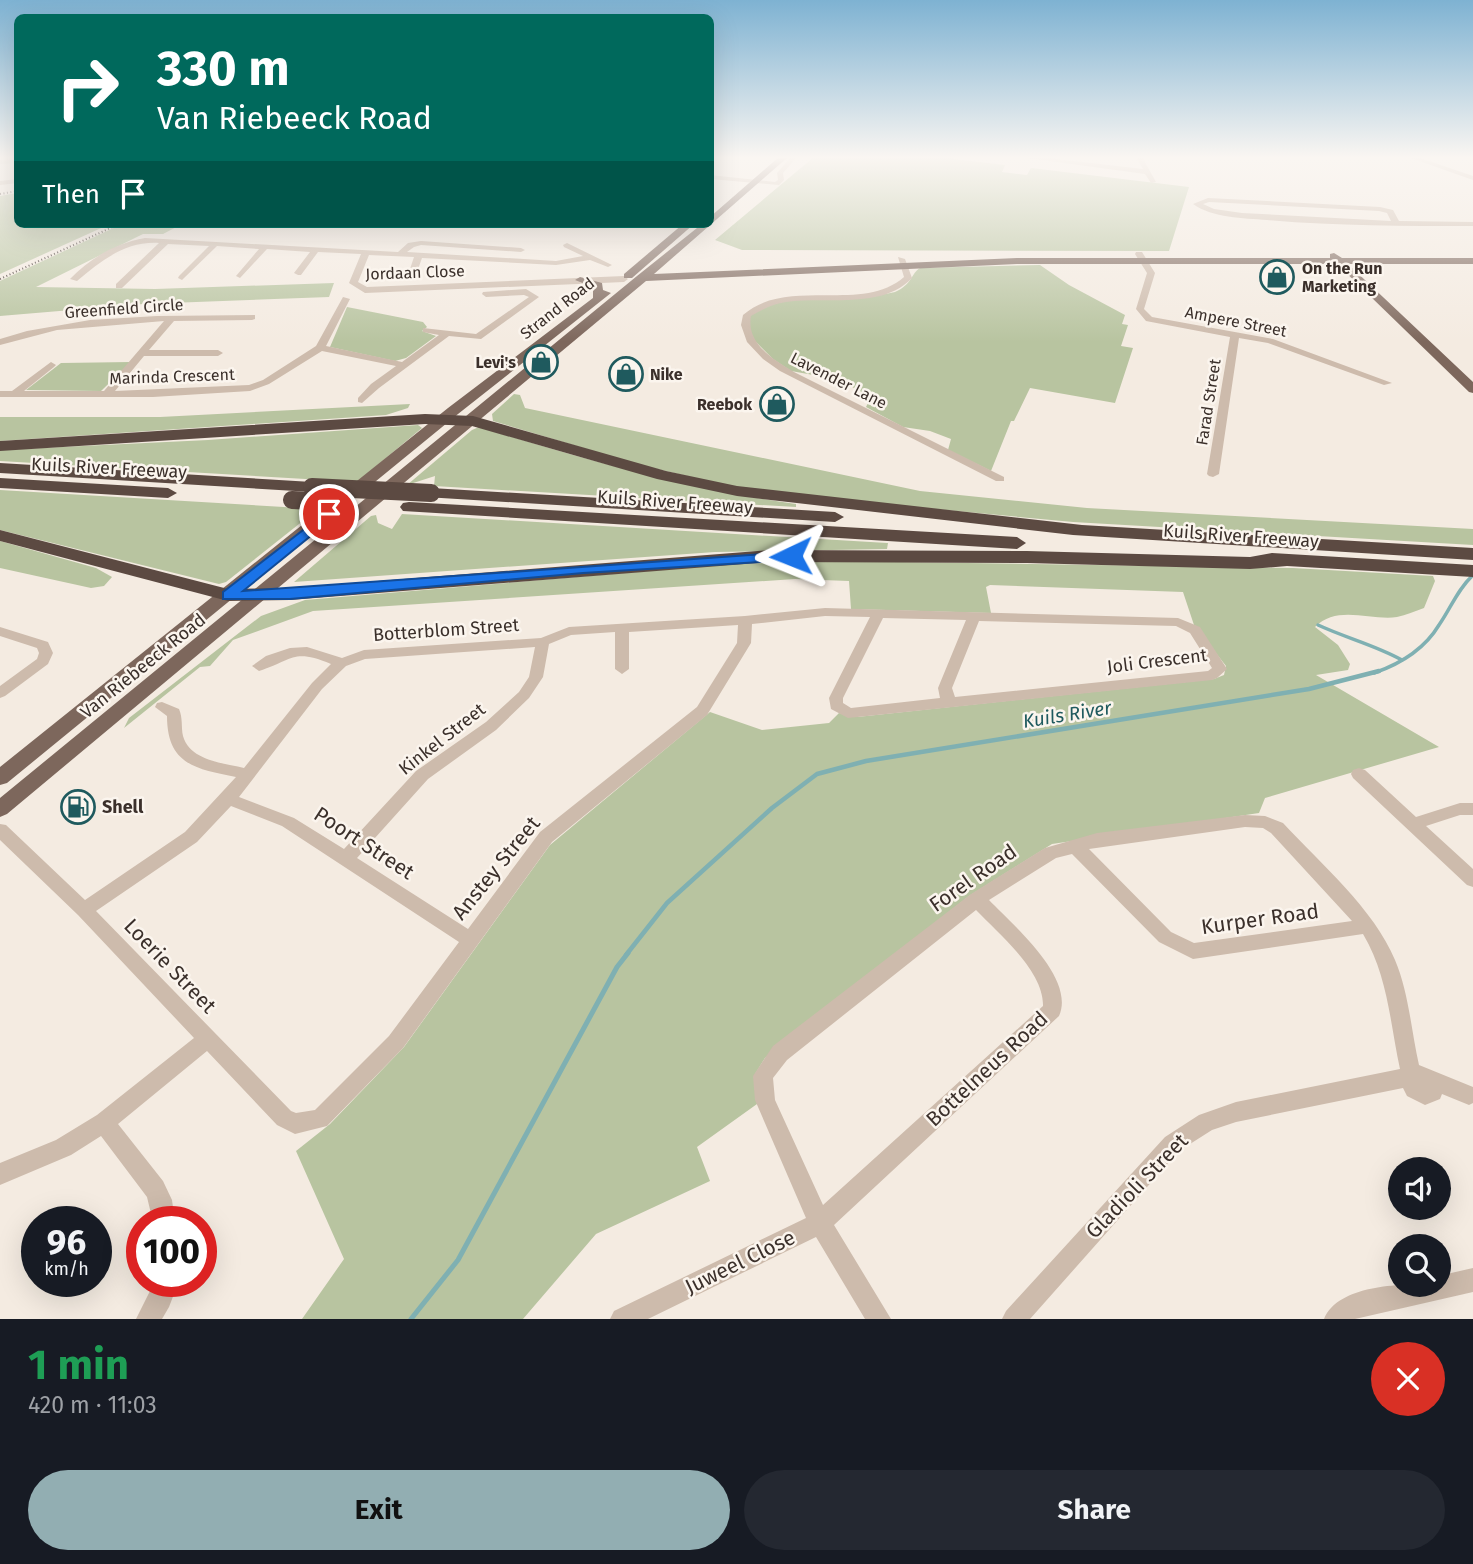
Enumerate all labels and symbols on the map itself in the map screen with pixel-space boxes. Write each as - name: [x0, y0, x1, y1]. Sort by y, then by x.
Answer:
- shop icon: On the Run Marketing: [1258, 258, 1296, 296]
- place label: On the Run Marketing: [1302, 259, 1382, 296]
- street label: Jordaan Close: [365, 261, 465, 284]
- street label: Strand Road: [516, 274, 598, 343]
- street label: Greenfield Circle: [64, 295, 184, 322]
- street label: Ampere Street: [1183, 302, 1289, 341]
- shop icon: Levi's: [522, 343, 560, 381]
- street label: Lavender Lane: [787, 348, 890, 413]
- place label: Levi's: [475, 353, 516, 372]
- shop icon: Nike: [607, 355, 645, 393]
- street label: Farad Street: [1192, 357, 1225, 447]
- street label: Marinda Crescent: [109, 365, 235, 388]
- place label: Nike: [650, 365, 683, 384]
- shop icon: Reebok: [758, 385, 796, 423]
- place label: Reebok: [697, 395, 752, 414]
- street label: Kuils River Freeway: [31, 453, 188, 483]
- pin: [299, 484, 359, 544]
- street label: Kuils River Freeway: [596, 486, 754, 518]
- position arrow: [754, 519, 828, 593]
- street label: Kuils River Freeway: [1162, 520, 1320, 552]
- street label: Van Riebeeck Road: [76, 609, 210, 723]
- street label: Botterblom Street: [372, 614, 520, 646]
- street label: Joli Crescent: [1106, 644, 1209, 678]
- water label: Kuils River: [1021, 696, 1114, 733]
- street label: Kinkel Street: [394, 698, 490, 780]
- fuel station icon: Shell: [59, 788, 97, 826]
- place label: Shell: [102, 796, 144, 818]
- street label: Poort Street: [309, 801, 419, 885]
- street label: Anstey Street: [446, 811, 546, 925]
- street label: Forel Road: [924, 838, 1022, 918]
- street label: Kurper Road: [1200, 898, 1320, 940]
- street label: Loerie Street: [118, 913, 222, 1019]
- street label: Bottelneus Road: [921, 1006, 1053, 1132]
- street label: Gladioli Street: [1080, 1128, 1194, 1244]
- speed limit sign: 100: [126, 1206, 217, 1297]
- street label: Juweel Close: [681, 1224, 799, 1300]

